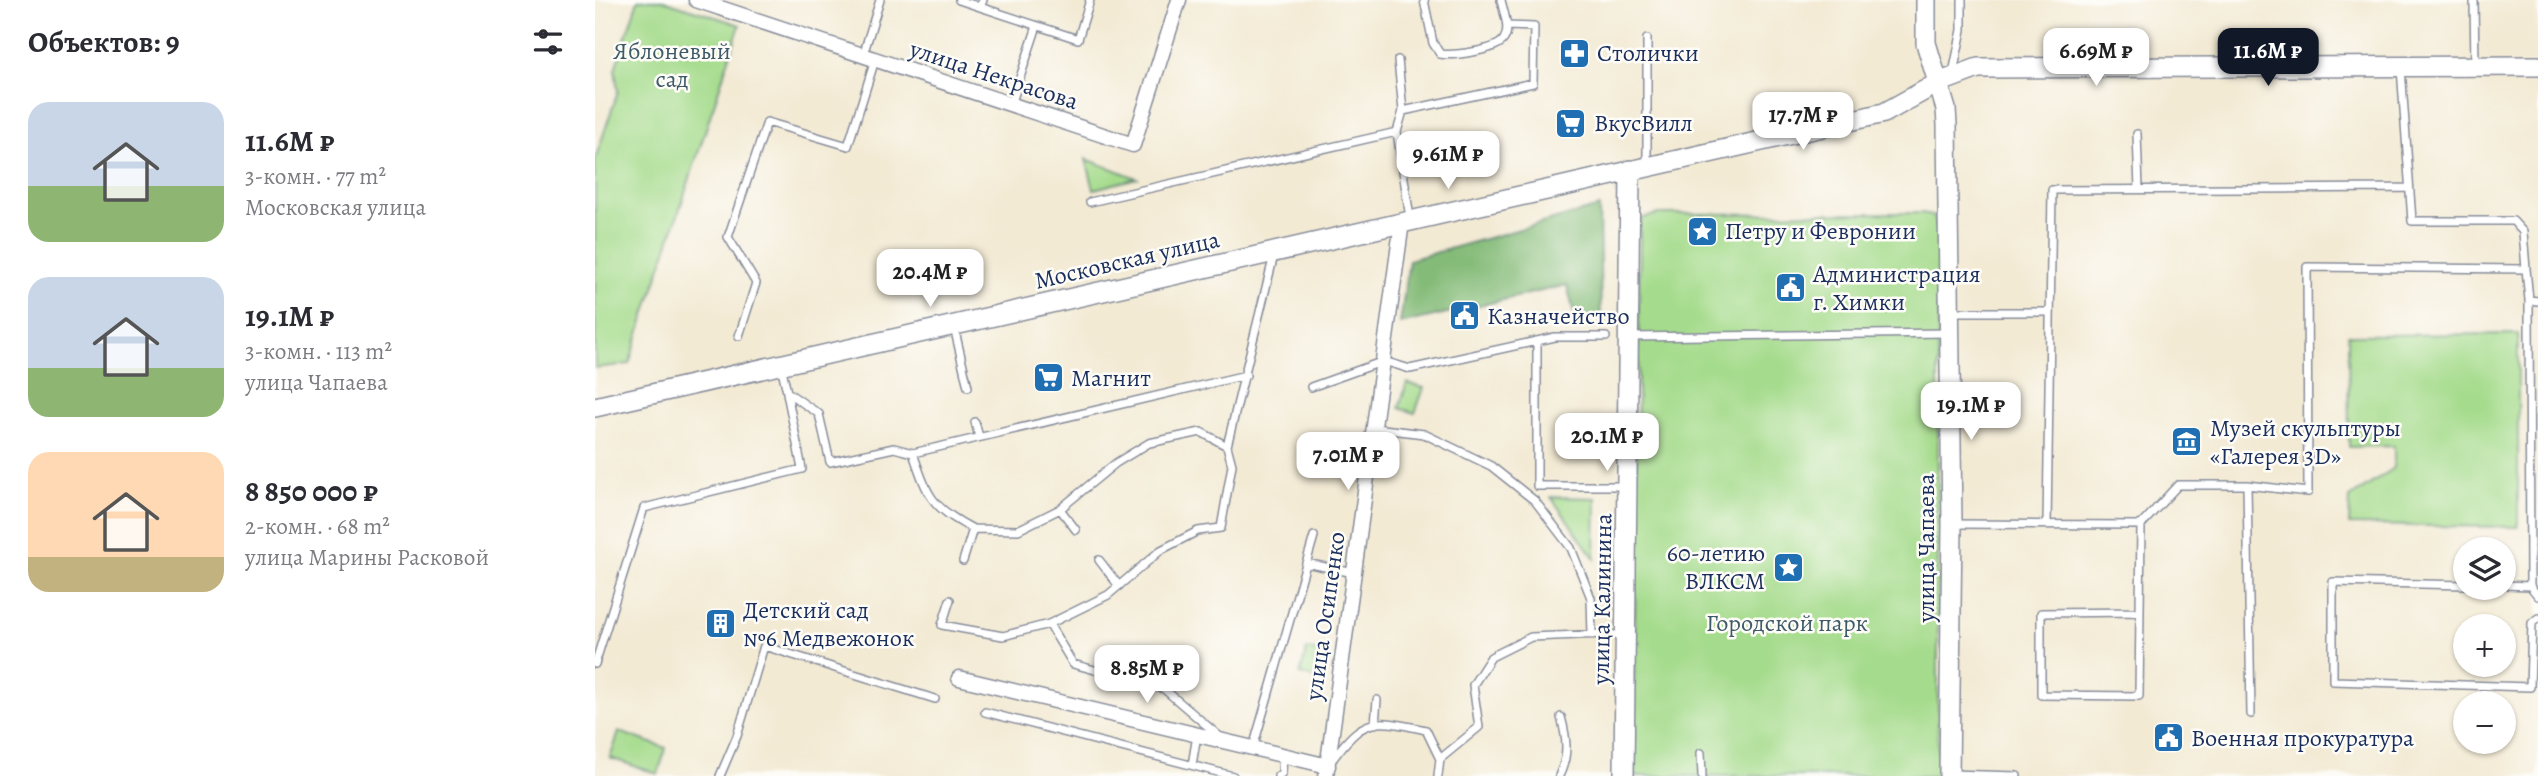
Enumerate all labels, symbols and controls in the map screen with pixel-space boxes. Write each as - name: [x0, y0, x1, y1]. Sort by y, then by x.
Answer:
- text: Объектов: 9: [28, 22, 180, 62]
- icon: filters: [529, 23, 567, 61]
- pin: 6.69M ₽: [2031, 28, 2161, 88]
- pin: 11.6M ₽: [2203, 28, 2333, 88]
- street label: улица Некрасова: [905, 32, 1082, 117]
- park label: Яблоневый сад: [613, 35, 731, 95]
- text: 6.69M ₽: [2059, 35, 2133, 66]
- text: 11.6M ₽: [2234, 35, 2302, 66]
- pharmacy icon: Столички: [1557, 36, 1591, 70]
- place label: Столички: [1597, 37, 1699, 69]
- pin: 17.7M ₽: [1738, 92, 1868, 152]
- text: 17.7M ₽: [1768, 99, 1838, 130]
- supermarket icon: ВкусВилл: [1554, 106, 1588, 140]
- place label: ВкусВилл: [1594, 107, 1693, 139]
- text: 11.6M ₽: [245, 121, 334, 161]
- icon: home: [84, 130, 168, 214]
- pin: 9.61M ₽: [1383, 132, 1513, 191]
- text: 9.61M ₽: [1413, 138, 1483, 169]
- text: 3-комн. · 77 m²: [245, 161, 386, 192]
- text: Московская улица: [245, 192, 426, 223]
- place icon: Петру и Февронии: [1685, 214, 1719, 248]
- place label: Петру и Февронии: [1725, 215, 1916, 247]
- street label: Московская улица: [1031, 223, 1223, 297]
- pin: 20.4M ₽: [865, 250, 995, 309]
- text: 20.4M ₽: [893, 256, 967, 287]
- place label: Администрация г. Химки: [1812, 258, 1981, 318]
- public building icon: Администрация г. Химки: [1773, 271, 1807, 305]
- text: 19.1M ₽: [245, 296, 334, 336]
- public building icon: Казначейство: [1447, 299, 1481, 333]
- place label: Казначейство: [1487, 300, 1630, 332]
- icon: home: [84, 305, 168, 389]
- text: 3-комн. · 113 m²: [245, 336, 392, 367]
- supermarket icon: Магнит: [1031, 361, 1065, 395]
- place label: Магнит: [1071, 362, 1151, 394]
- text: улица Чапаева: [245, 367, 388, 398]
- pin: 19.1M ₽: [1906, 382, 2036, 442]
- text: 19.1M ₽: [1937, 389, 2005, 420]
- place label: Музей скульптуры «Галерея 3D»: [2210, 412, 2401, 472]
- pin: 20.1M ₽: [1542, 414, 1672, 473]
- text: 20.1M ₽: [1571, 420, 1643, 451]
- museum icon: Музей скульптуры «Галерея 3D»: [2170, 425, 2204, 459]
- pin: 7.01M ₽: [1283, 433, 1413, 492]
- text: 7.01M ₽: [1313, 439, 1383, 470]
- text: 8 850 000 ₽: [245, 471, 378, 511]
- street label: улица Чапаева: [1910, 473, 1942, 624]
- icon: home: [84, 480, 168, 564]
- text: 2-комн. · 68 m²: [245, 511, 390, 542]
- street label: улица Калинина: [1584, 513, 1619, 686]
- street label: улица Осипенко: [1297, 530, 1353, 703]
- place label: 60-летию ВЛКСМ: [1667, 537, 1765, 597]
- map controls: [2453, 537, 2516, 754]
- button: layers: [2453, 537, 2516, 600]
- text: улица Марины Расковой: [245, 542, 489, 573]
- place icon: 60-летию ВЛКСМ: [1771, 550, 1805, 584]
- place label: Детский сад №6 Медвежонок: [743, 594, 914, 654]
- building icon: Детский сад №6 Медвежонок: [703, 607, 737, 641]
- park label: Городской парк: [1706, 607, 1868, 639]
- button: +: [2453, 614, 2516, 677]
- pin: 8.85M ₽: [1082, 646, 1212, 705]
- text: 8.85M ₽: [1110, 652, 1184, 683]
- button: −: [2453, 691, 2516, 754]
- public building icon: Военная прокуратура: [2151, 721, 2185, 755]
- place label: Военная прокуратура: [2191, 722, 2414, 754]

